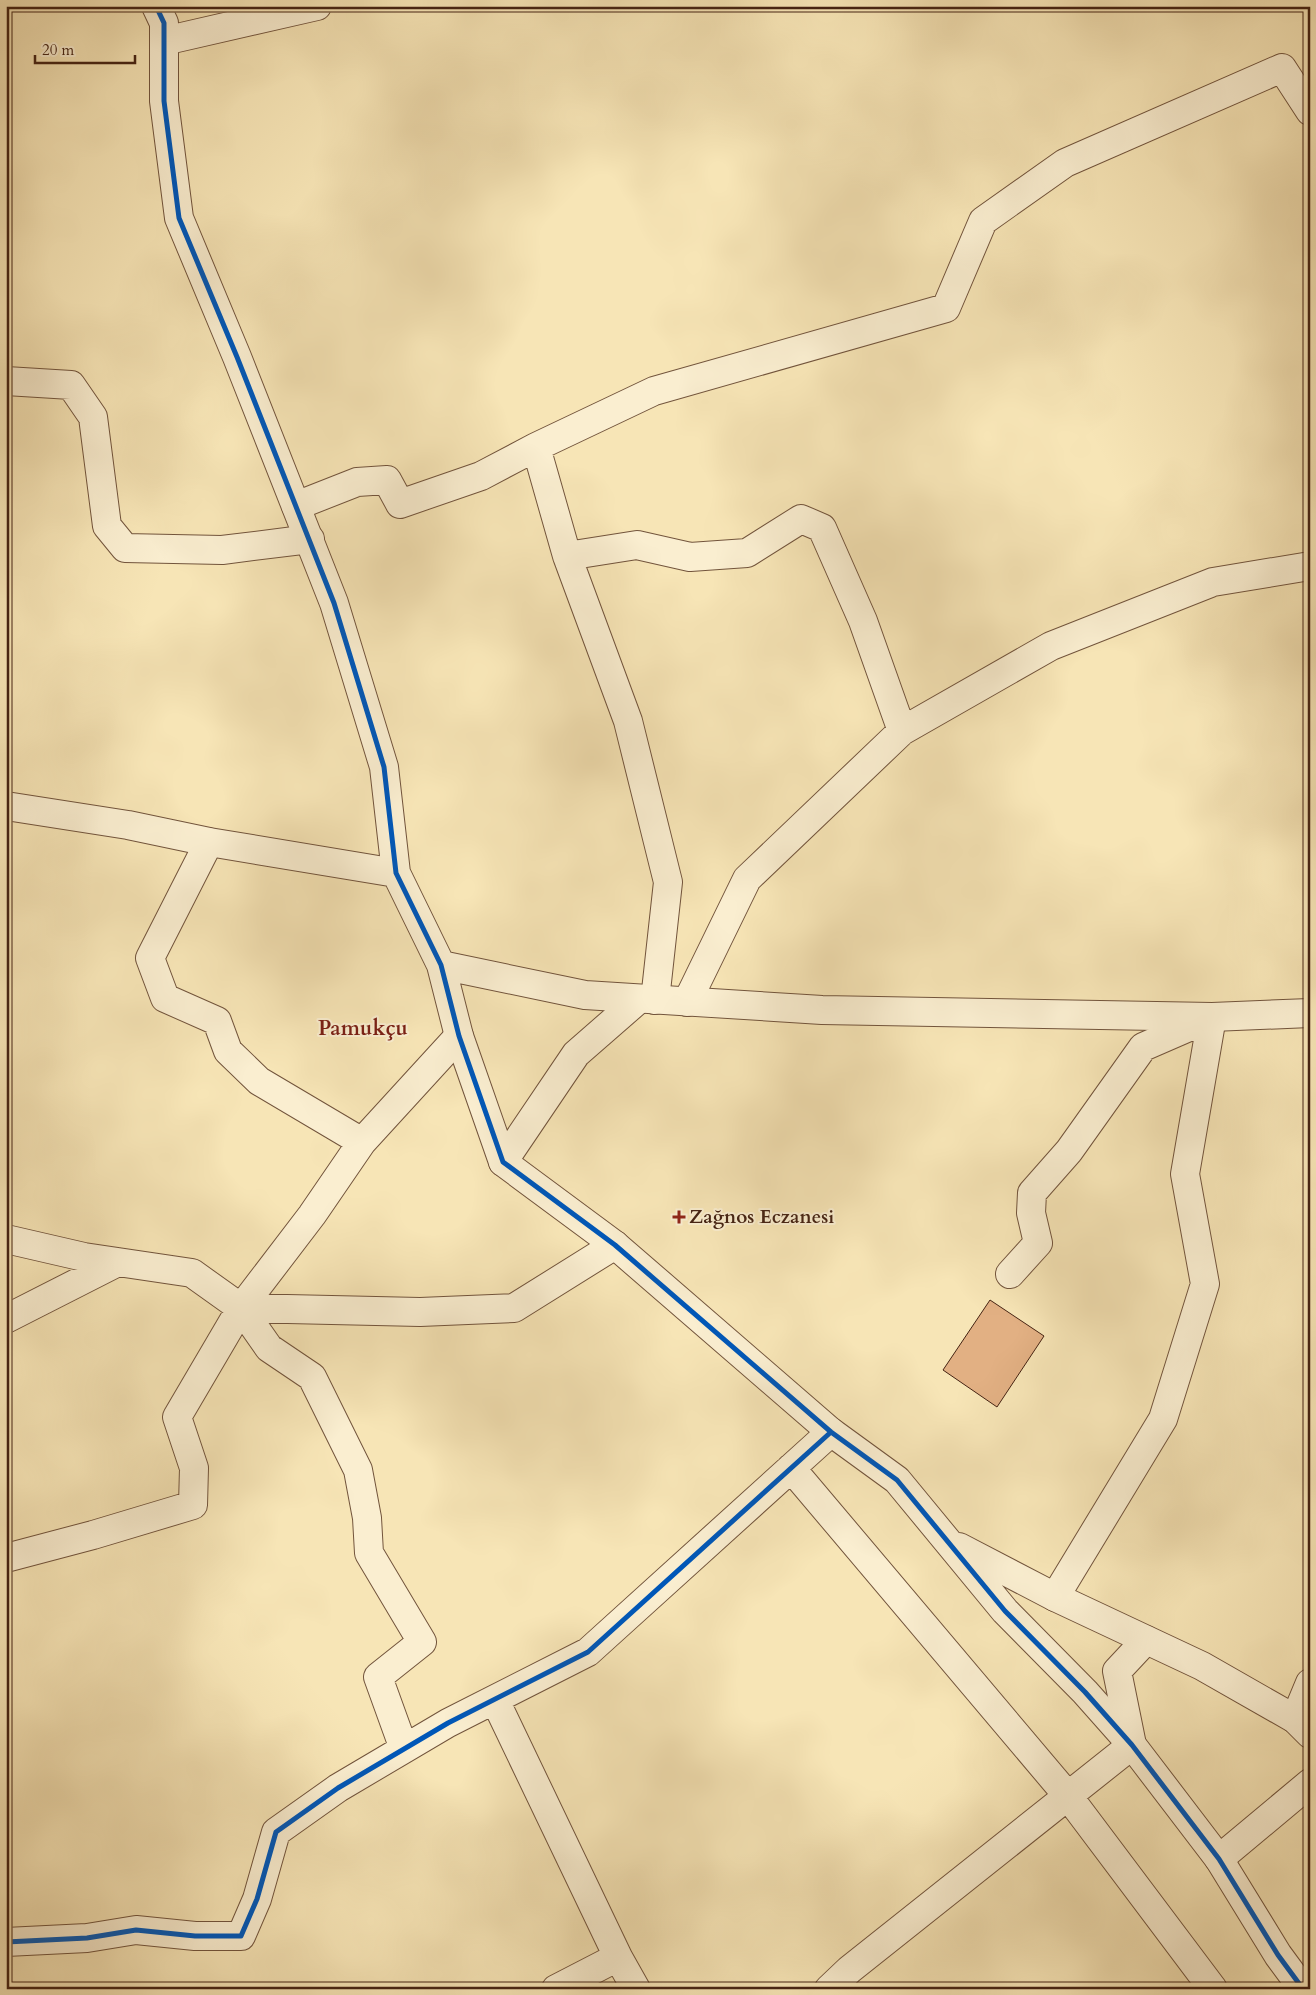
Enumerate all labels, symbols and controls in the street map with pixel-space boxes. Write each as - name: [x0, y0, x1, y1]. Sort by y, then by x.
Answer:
- scale bar: [35, 32, 135, 64]
- text: 20 m: [42, 40, 74, 60]
- district label: Pamukçu: [318, 1014, 408, 1043]
- place label: Zağnos Eczanesi: [689, 1204, 834, 1230]
- marker: Zağnos Eczanesi: [673, 1211, 685, 1223]

